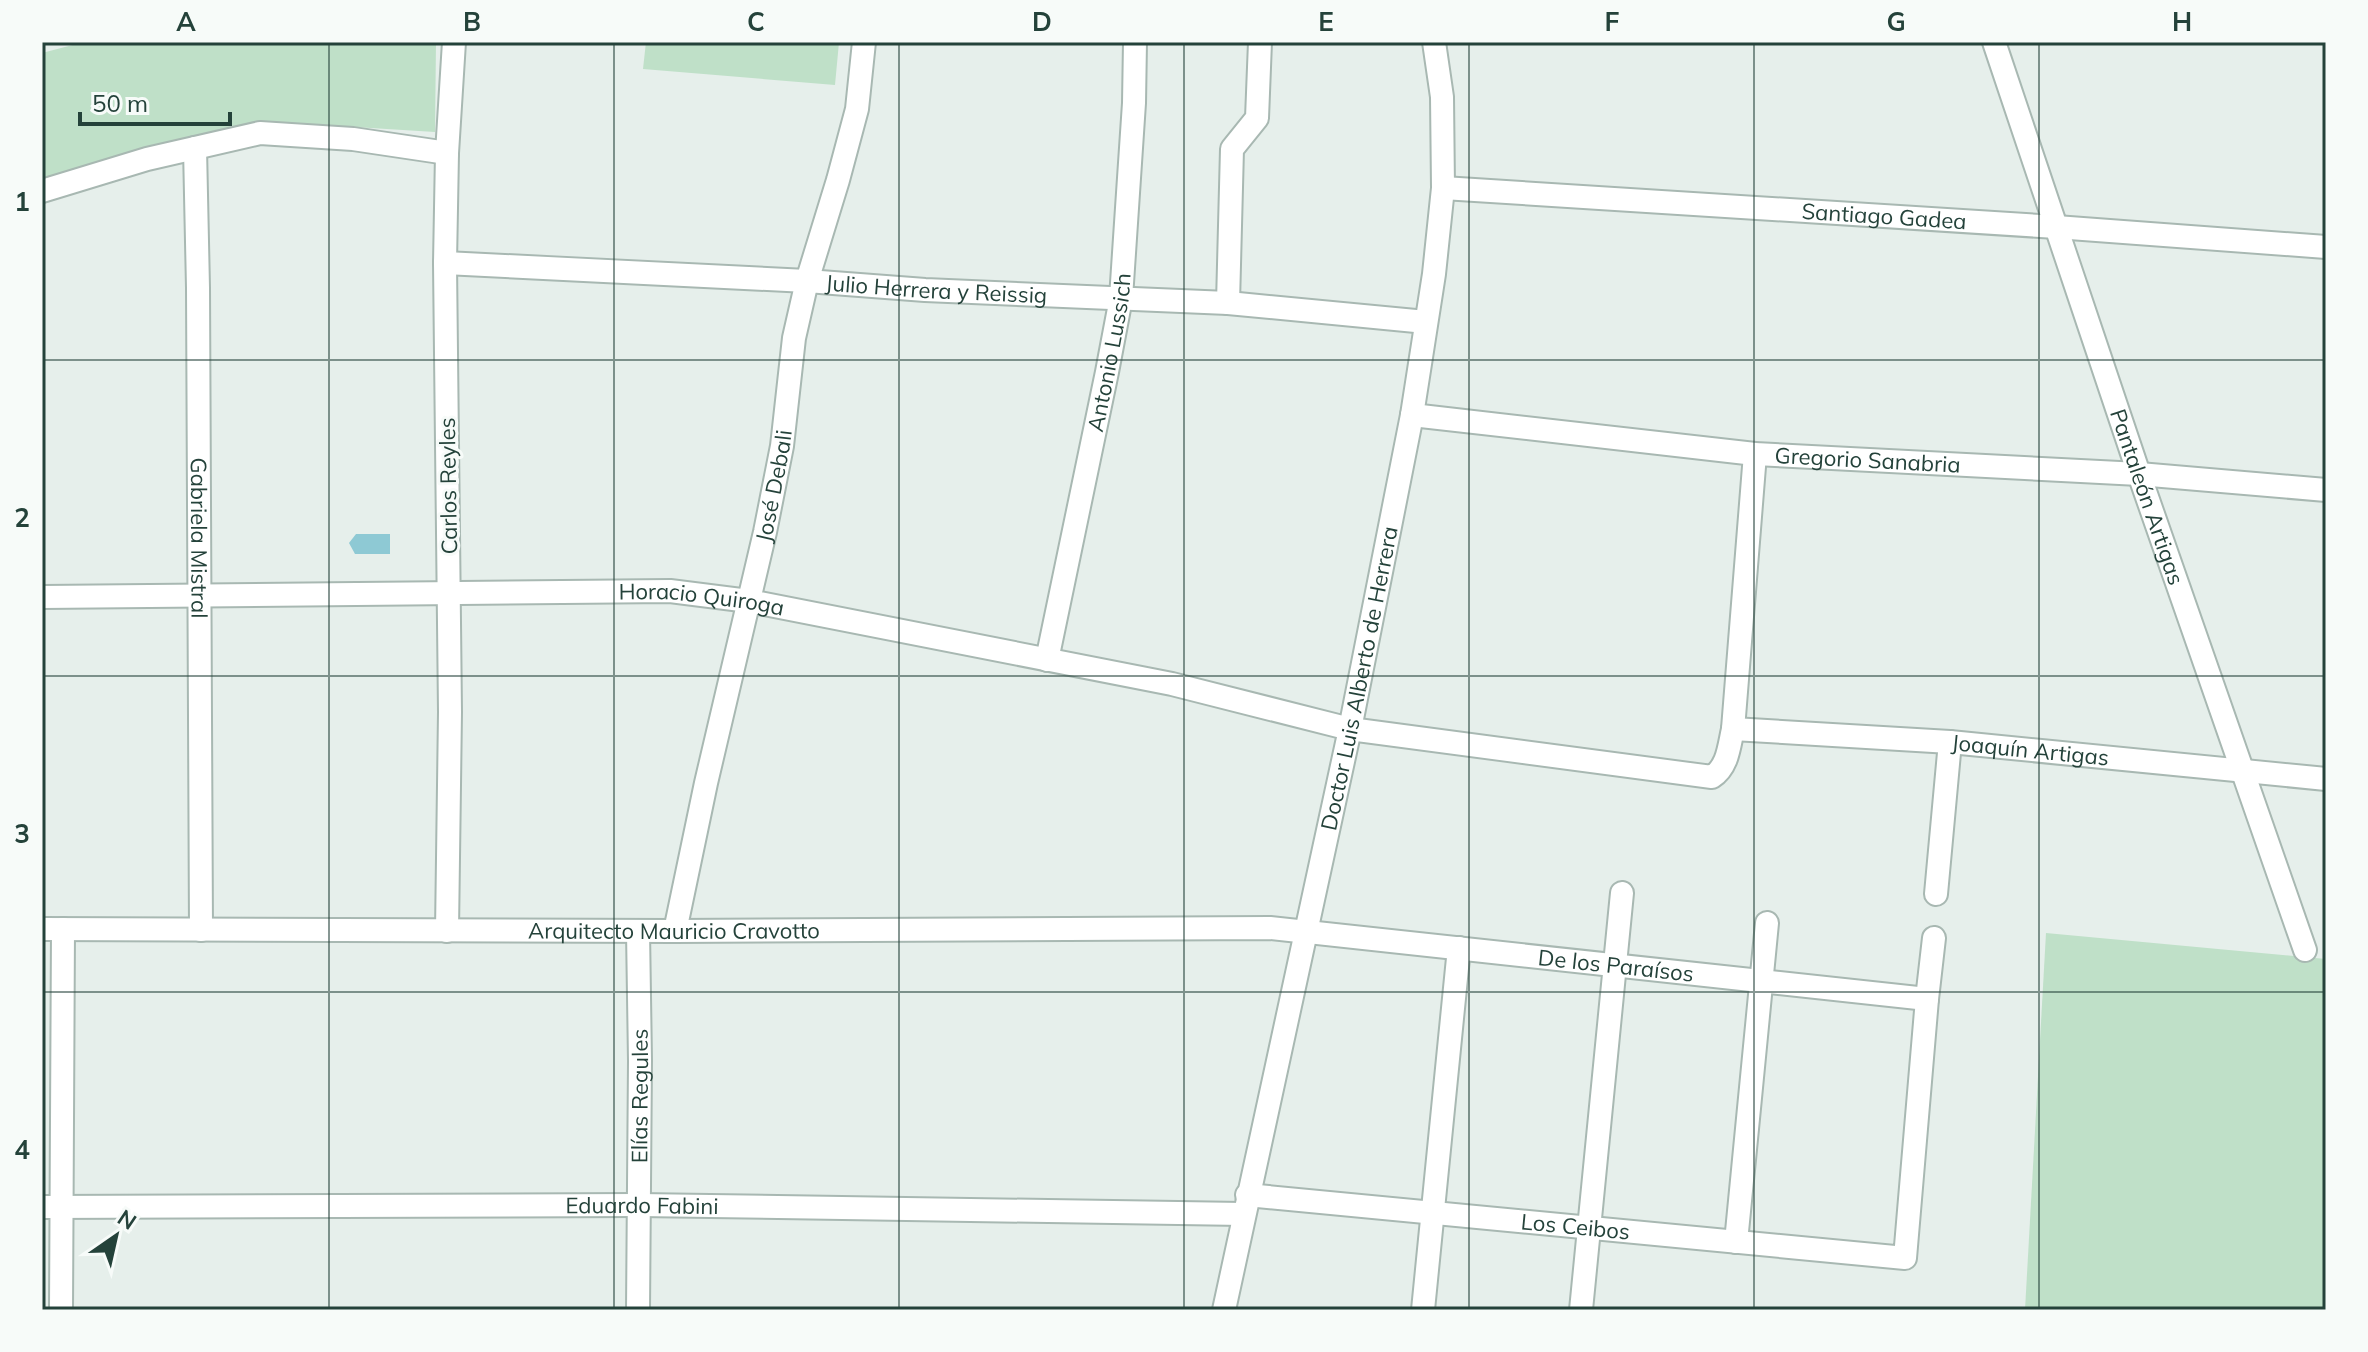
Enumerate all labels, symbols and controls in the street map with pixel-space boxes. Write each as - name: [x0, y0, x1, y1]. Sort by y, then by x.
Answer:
- text: A: [176, 5, 196, 38]
- text: B: [463, 5, 481, 38]
- text: C: [747, 5, 765, 38]
- text: D: [1032, 5, 1052, 38]
- text: E: [1318, 5, 1334, 38]
- text: F: [1605, 5, 1620, 38]
- text: G: [1886, 5, 1906, 38]
- text: H: [2172, 5, 2192, 38]
- scale bar: [80, 76, 230, 126]
- text: 50 m: [92, 88, 148, 118]
- text: 1: [14, 185, 30, 218]
- street label: Santiago Gadea: [1801, 197, 1967, 235]
- street label: Julio Herrera y Reissig: [824, 268, 1048, 309]
- street label: Antonio Lussich: [1081, 272, 1137, 434]
- street label: Pantaleón Artigas: [2104, 405, 2191, 589]
- street label: Carlos Reyles: [433, 417, 463, 555]
- street label: José Debali: [749, 428, 798, 545]
- street label: Gregorio Sanabria: [1774, 441, 1961, 479]
- street label: Gabriela Mistral: [185, 457, 214, 618]
- text: 2: [14, 501, 30, 534]
- street label: Doctor Luis Alberto de Herrera: [1314, 524, 1404, 833]
- street label: Horacio Quiroga: [618, 577, 787, 622]
- street label: Joaquín Artigas: [1950, 728, 2110, 772]
- text: 3: [14, 817, 30, 850]
- street label: Arquitecto Mauricio Cravotto: [528, 916, 820, 945]
- street label: De los Paraísos: [1537, 943, 1695, 988]
- street label: Elías Regules: [625, 1029, 654, 1163]
- text: 4: [14, 1133, 30, 1166]
- street label: Eduardo Fabini: [565, 1191, 719, 1220]
- north arrow: [76, 1196, 156, 1276]
- text: N: [112, 1203, 142, 1236]
- street label: Los Ceibos: [1520, 1207, 1631, 1246]

